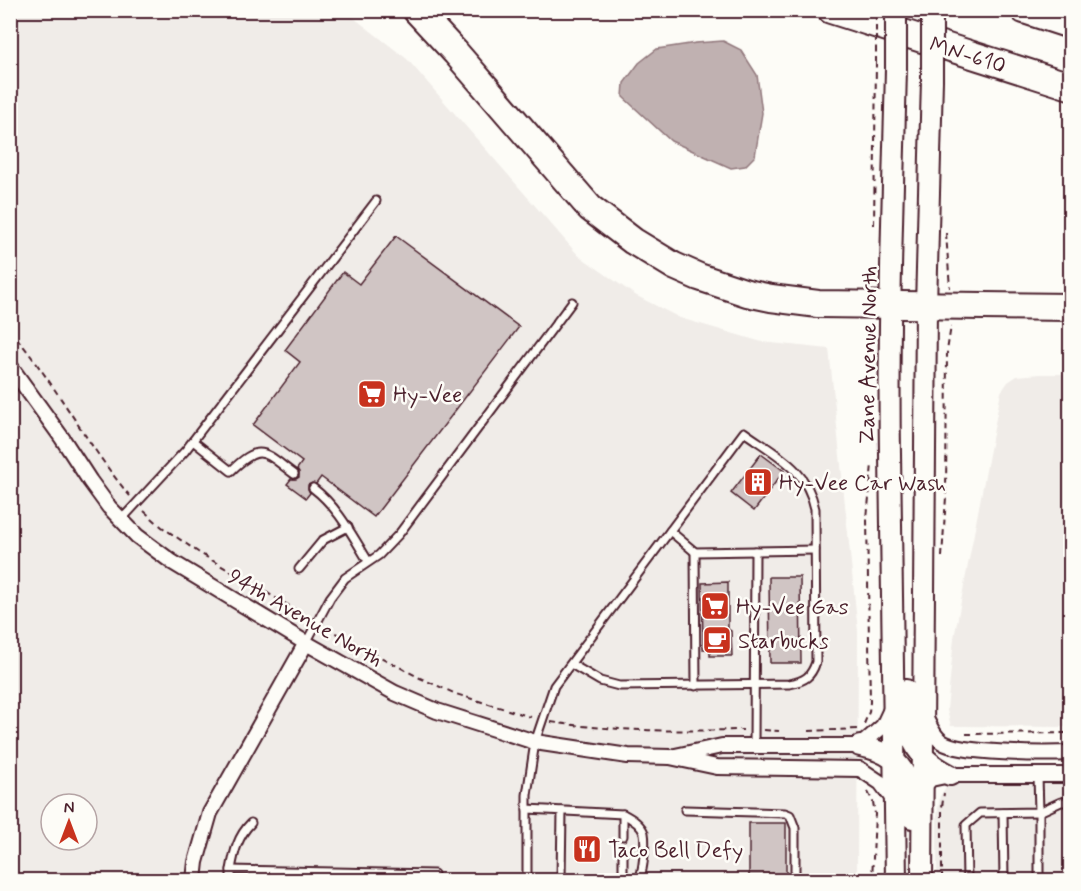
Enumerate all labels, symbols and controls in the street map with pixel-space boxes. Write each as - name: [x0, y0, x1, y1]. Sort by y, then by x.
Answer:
- street label: MN-610: [926, 31, 1009, 81]
- street label: Zane Avenue North: [853, 266, 885, 444]
- supermarket icon: Hy-Vee: [356, 378, 388, 410]
- place label: Hy-Vee: [393, 382, 462, 410]
- building icon: Hy-Vee Car Wash: [742, 466, 774, 498]
- place label: Hy-Vee Car Wash: [779, 470, 946, 498]
- street label: 94th Avenue North: [223, 563, 387, 674]
- supermarket icon: Hy-Vee Gas: [699, 590, 731, 622]
- place label: Hy-Vee Gas: [736, 594, 849, 622]
- cafe icon: Starbucks: [701, 624, 733, 656]
- place label: Starbucks: [738, 628, 829, 656]
- north arrow: [39, 792, 99, 852]
- text: N: [64, 798, 74, 819]
- restaurant icon: Taco Bell Defy: [571, 833, 603, 865]
- place label: Taco Bell Defy: [608, 837, 743, 865]

